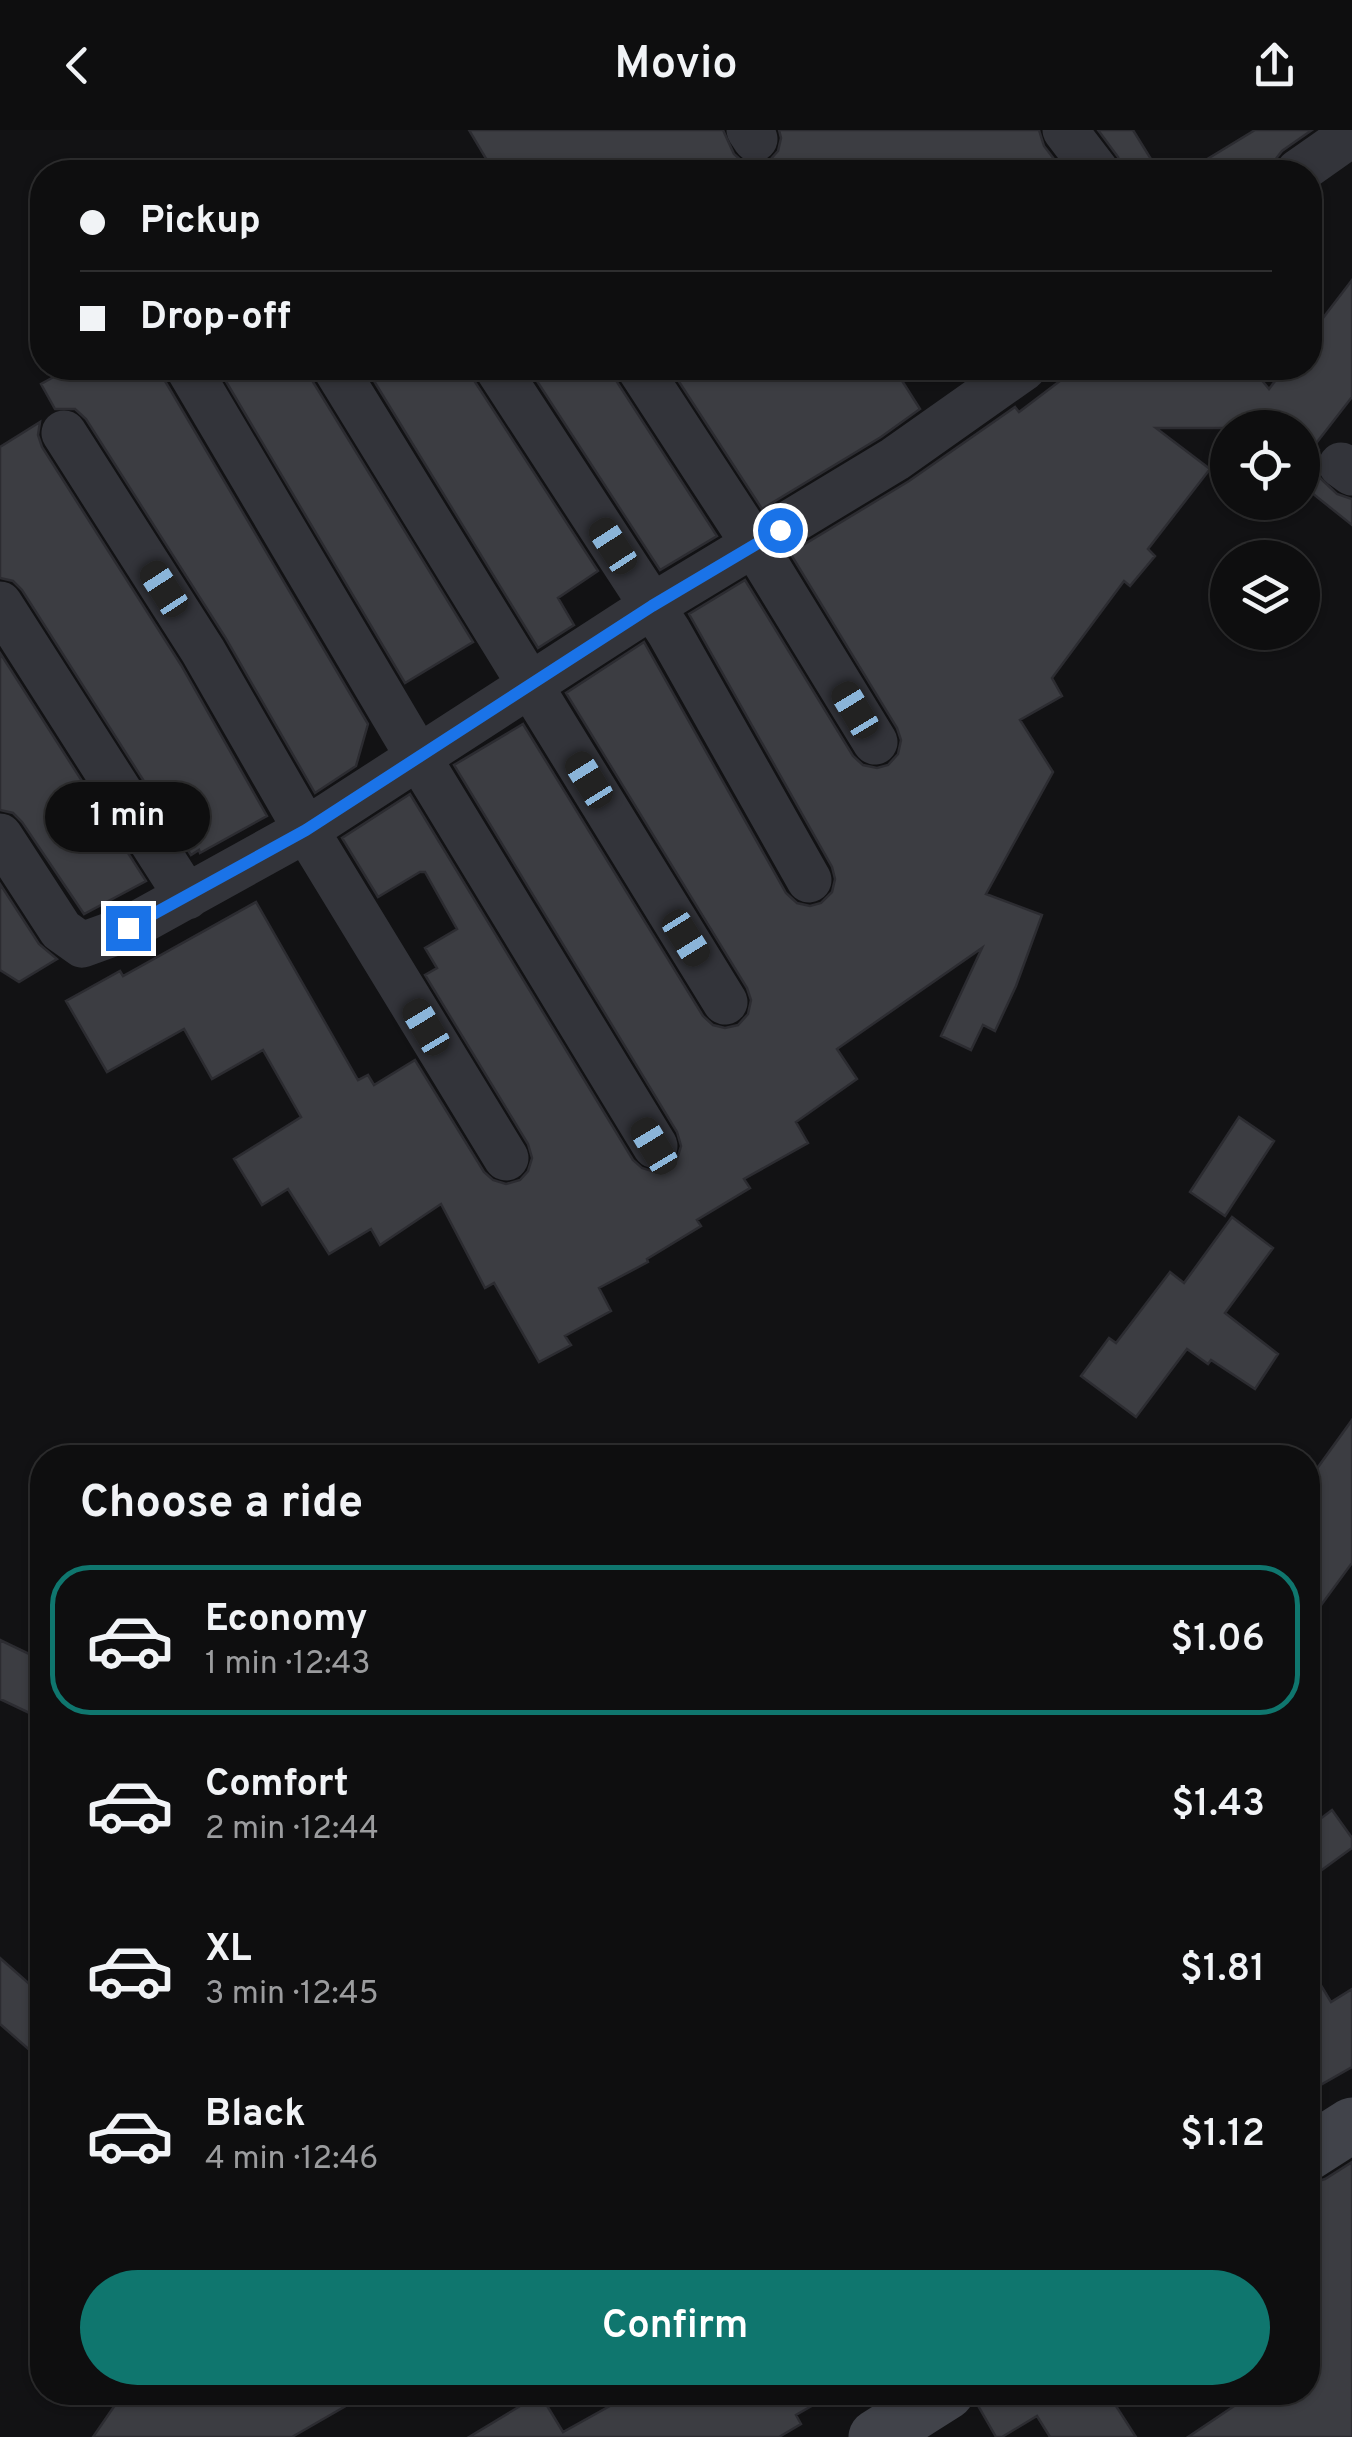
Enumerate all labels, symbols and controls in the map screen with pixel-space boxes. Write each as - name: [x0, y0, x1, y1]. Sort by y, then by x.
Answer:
- text: Movio: [614, 37, 738, 94]
- icon: back: [50, 38, 105, 93]
- icon: share: [1247, 38, 1302, 93]
- text: Pickup: [140, 198, 261, 247]
- text: Drop-off: [140, 294, 291, 343]
- map controls: [1210, 410, 1320, 650]
- button: locate: [1210, 410, 1320, 520]
- route start: [758, 508, 803, 553]
- car: [584, 513, 642, 579]
- button: layers: [1210, 540, 1320, 650]
- car: [135, 556, 193, 622]
- car: [827, 677, 883, 743]
- car: [560, 747, 618, 813]
- callout: 1 min: [46, 783, 210, 853]
- text: 1 min: [90, 797, 165, 837]
- car: [657, 905, 715, 971]
- route end: [106, 906, 151, 951]
- car: [398, 994, 454, 1060]
- car: [626, 1113, 682, 1179]
- text: Choose a ride: [80, 1476, 363, 1533]
- icon: car: [85, 1595, 175, 1685]
- text: Economy: [205, 1596, 367, 1645]
- text: $1.06: [1170, 1616, 1265, 1665]
- text: 1 min · 12:43: [205, 1645, 371, 1685]
- icon: car: [85, 1760, 175, 1850]
- text: Comfort: [205, 1761, 349, 1810]
- text: $1.43: [1171, 1781, 1265, 1830]
- text: 2 min · 12:44: [205, 1810, 379, 1850]
- icon: car: [85, 1925, 175, 2015]
- text: XL: [205, 1926, 252, 1975]
- text: $1.81: [1180, 1946, 1265, 1995]
- text: 3 min · 12:45: [205, 1975, 379, 2015]
- icon: car: [85, 2090, 175, 2180]
- text: Black: [205, 2091, 305, 2140]
- text: $1.12: [1180, 2111, 1265, 2160]
- text: 4 min · 12:46: [205, 2140, 378, 2180]
- button: Confirm: [80, 2270, 1270, 2385]

